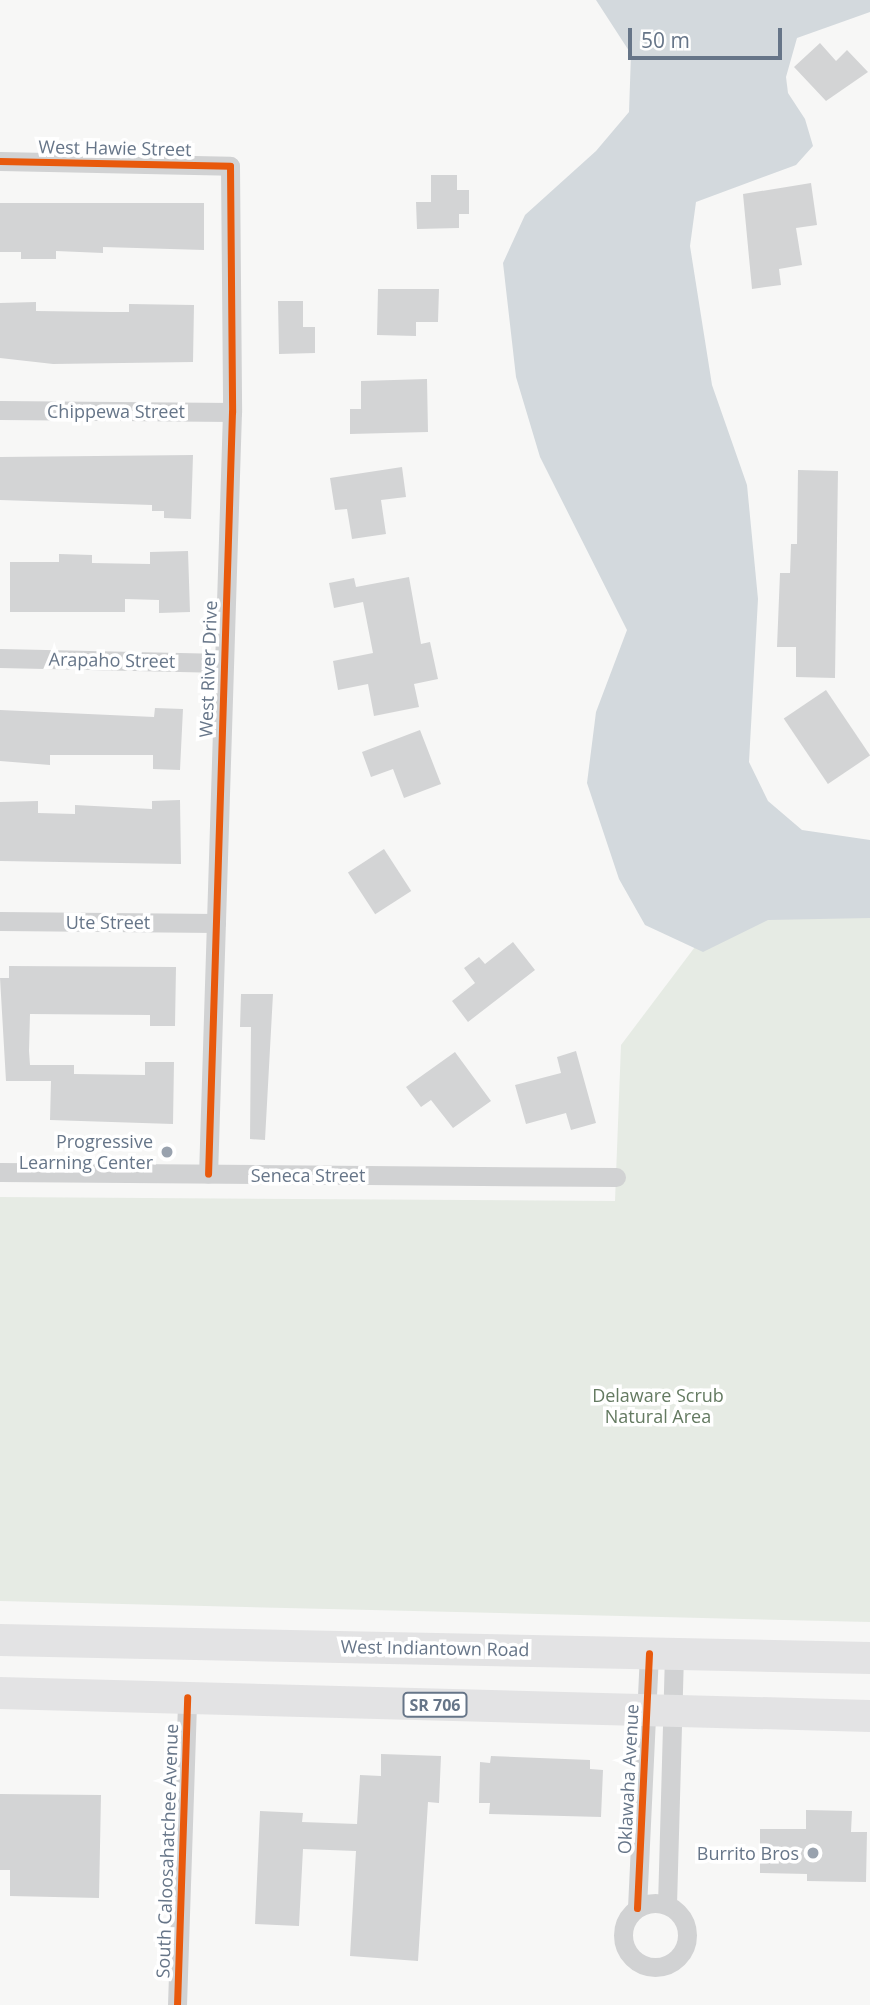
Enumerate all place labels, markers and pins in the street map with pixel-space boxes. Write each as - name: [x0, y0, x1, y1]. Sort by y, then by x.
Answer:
- place label: Progressive Learning Center: [19, 1131, 153, 1174]
- marker: Progressive Learning Center: [159, 1144, 175, 1160]
- place label: Burrito Bros: [697, 1842, 799, 1864]
- marker: Burrito Bros: [805, 1845, 821, 1861]

